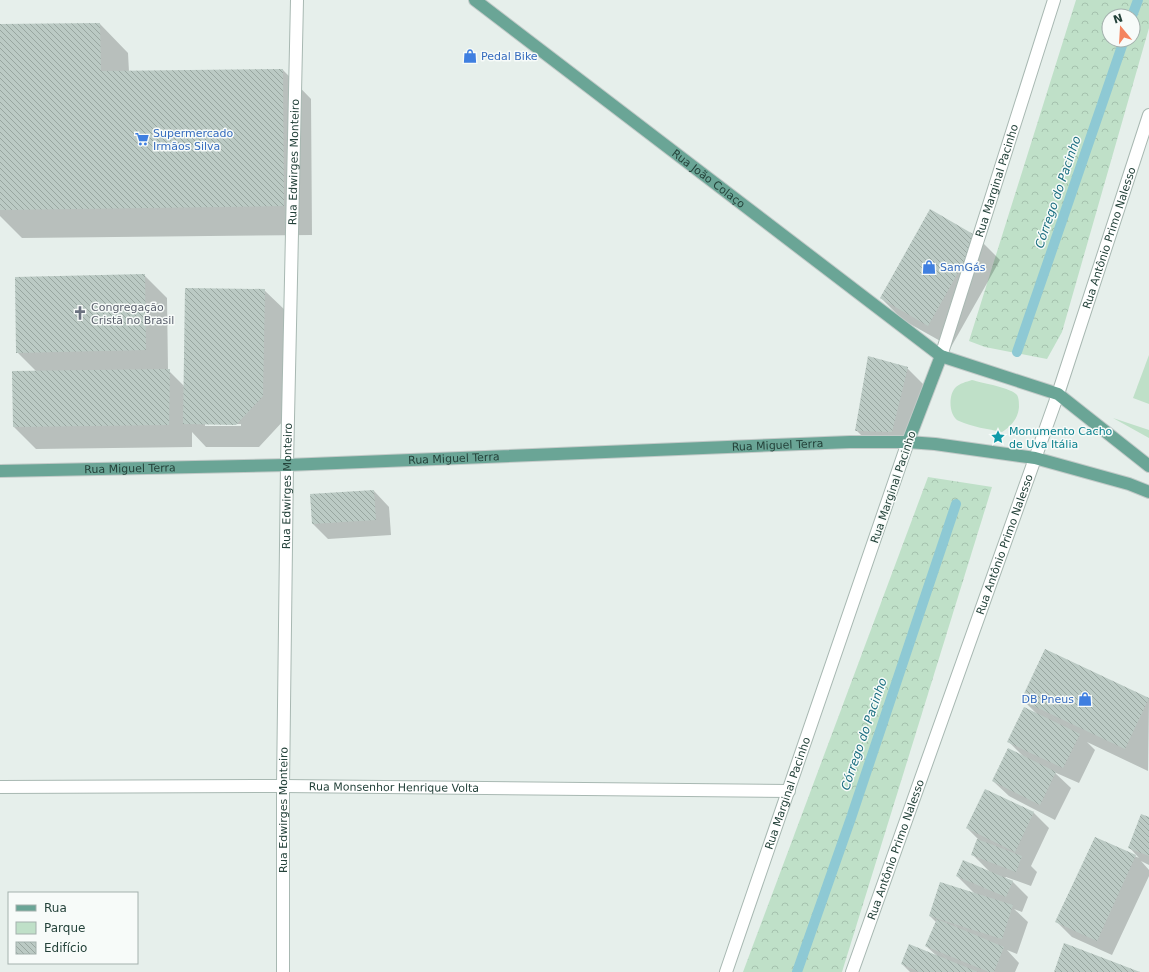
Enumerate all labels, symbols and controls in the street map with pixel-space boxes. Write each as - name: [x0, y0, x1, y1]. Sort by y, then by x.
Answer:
- north arrow: [1101, 8, 1141, 48]
- text: N: [1112, 11, 1124, 27]
- shop icon: Pedal Bike: [462, 48, 478, 64]
- place label: Pedal Bike: [481, 50, 538, 63]
- street label: Rua Edwirges Monteiro: [286, 99, 302, 225]
- street label: Rua Marginal Pacinho: [973, 122, 1021, 239]
- place label: Supermercado Irmãos Silva: [153, 127, 234, 153]
- supermarket icon: Supermercado Irmãos Silva: [134, 131, 150, 147]
- water label: Córrego do Pacinho: [1032, 134, 1084, 250]
- street label: Rua João Colaço: [669, 147, 748, 211]
- street label: Rua Antônio Primo Nalesso: [1080, 165, 1139, 310]
- shop icon: SamGás: [921, 259, 937, 275]
- place label: SamGás: [940, 261, 986, 274]
- place label: Congregação Cristã no Brasil: [91, 301, 174, 327]
- church icon: Congregação Cristã no Brasil: [72, 305, 88, 321]
- street label: Rua Edwirges Monteiro: [280, 423, 295, 549]
- place label: Monumento Cacho de Uva Itália: [1009, 425, 1113, 451]
- street label: Rua Marginal Pacinho: [868, 429, 919, 545]
- place icon: Monumento Cacho de Uva Itália: [990, 429, 1006, 445]
- street label: Rua Miguel Terra: [732, 437, 824, 454]
- street label: Rua Miguel Terra: [408, 450, 500, 467]
- street label: Rua Miguel Terra: [84, 461, 176, 476]
- street label: Rua Antônio Primo Nalesso: [974, 472, 1036, 617]
- water label: Córrego do Pacinho: [838, 676, 890, 792]
- shop icon: DB Pneus: [1077, 691, 1093, 707]
- place label: DB Pneus: [1022, 693, 1074, 706]
- street label: Rua Marginal Pacinho: [763, 735, 813, 851]
- street label: Rua Edwirges Monteiro: [277, 747, 290, 873]
- street label: Rua Antônio Primo Nalesso: [865, 777, 927, 922]
- street label: Rua Monsenhor Henrique Volta: [309, 780, 479, 795]
- legend: [8, 892, 138, 964]
- text: Rua: [44, 901, 67, 915]
- text: Parque: [44, 921, 85, 935]
- text: Edifício: [44, 941, 87, 955]

